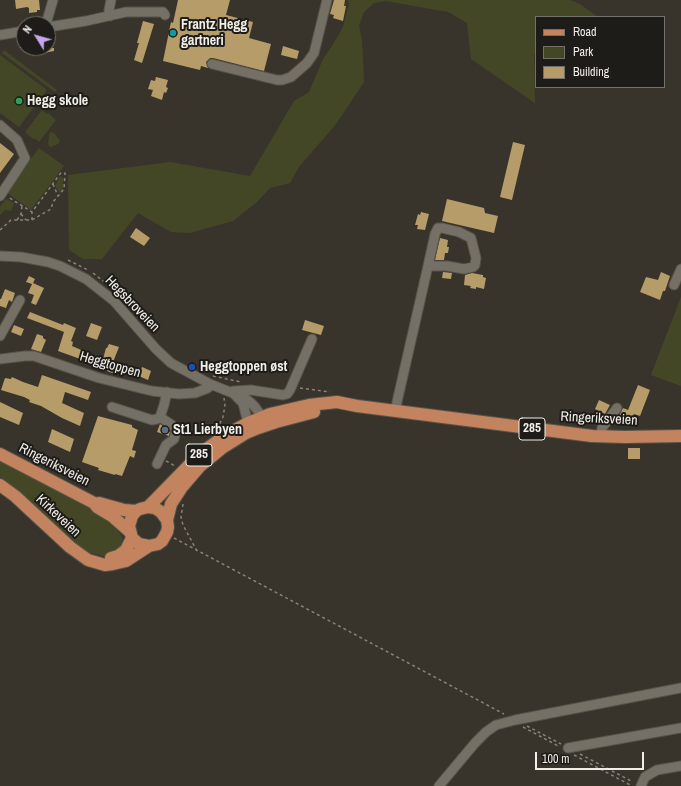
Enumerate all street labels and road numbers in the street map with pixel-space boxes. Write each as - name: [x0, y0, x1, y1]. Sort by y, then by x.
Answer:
- street label: Hegsbroveien: [101, 272, 163, 336]
- street label: Heggtoppen: [78, 348, 142, 382]
- street label: Ringeriksveien: [560, 409, 638, 429]
- road number: 285: [519, 418, 545, 440]
- street label: Ringeriksveien: [16, 440, 92, 490]
- road number: 285: [186, 444, 212, 466]
- street label: Kirkeveien: [32, 491, 84, 541]

